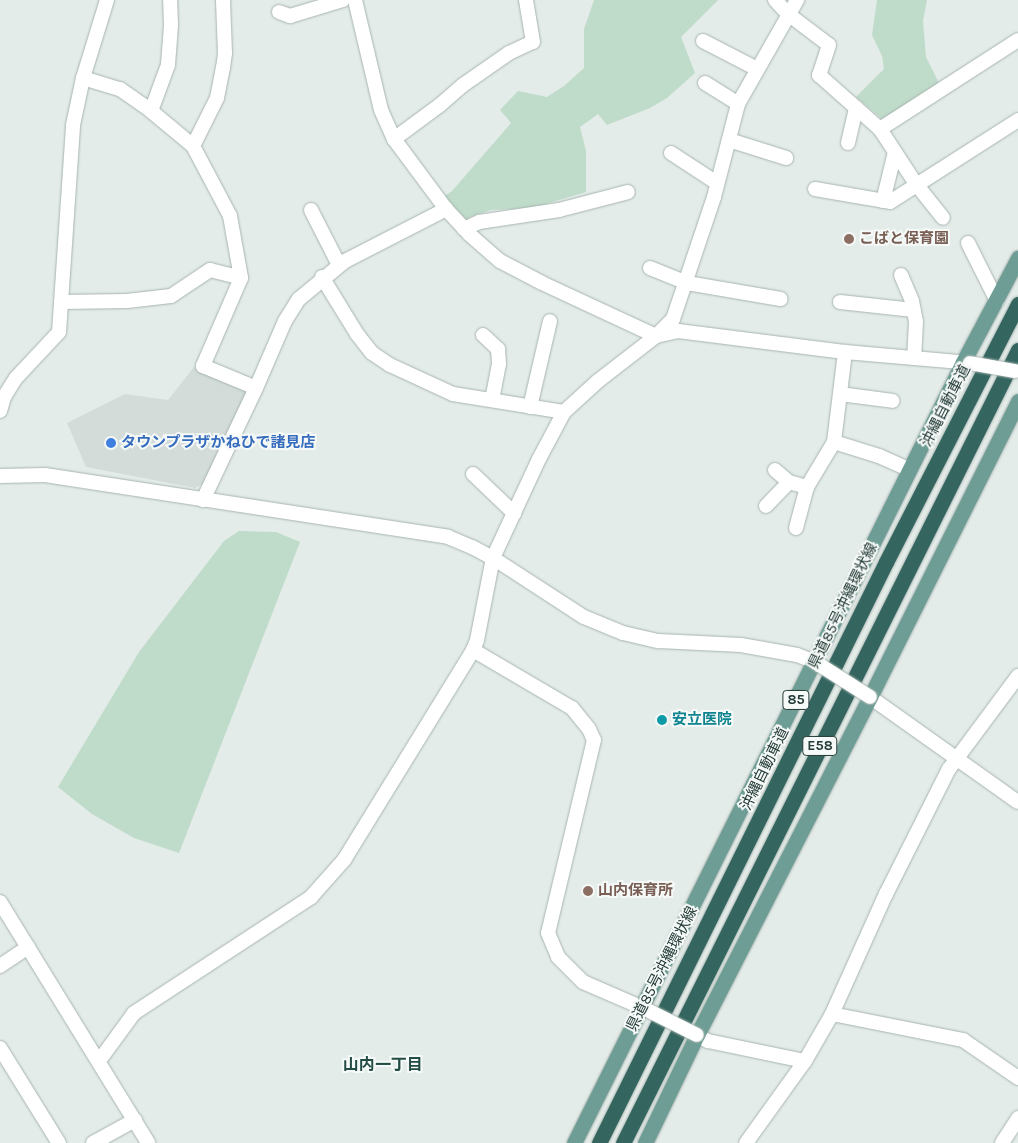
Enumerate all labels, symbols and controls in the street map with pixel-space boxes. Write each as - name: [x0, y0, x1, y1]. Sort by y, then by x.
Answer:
- place label: こばと保育園: [859, 230, 949, 248]
- marker: こばと保育園: [843, 233, 855, 245]
- street label: 沖縄自動車道: [918, 362, 974, 450]
- place label: タウンプラザかねひで諸見店: [121, 434, 316, 452]
- marker: タウンプラザかねひで諸見店: [105, 437, 117, 449]
- street label: 県道85号沖縄環状線: [805, 540, 881, 672]
- road number: 85: [782, 688, 810, 712]
- place label: 安立医院: [672, 711, 732, 729]
- marker: 安立医院: [656, 714, 668, 726]
- street label: 沖縄自動車道: [737, 725, 793, 813]
- road number: E58: [801, 734, 839, 758]
- place label: 山内保育所: [598, 882, 673, 900]
- marker: 山内保育所: [582, 885, 594, 897]
- street label: 県道85号沖縄環状線: [623, 904, 701, 1034]
- district label: 山内一丁目: [343, 1055, 423, 1075]

